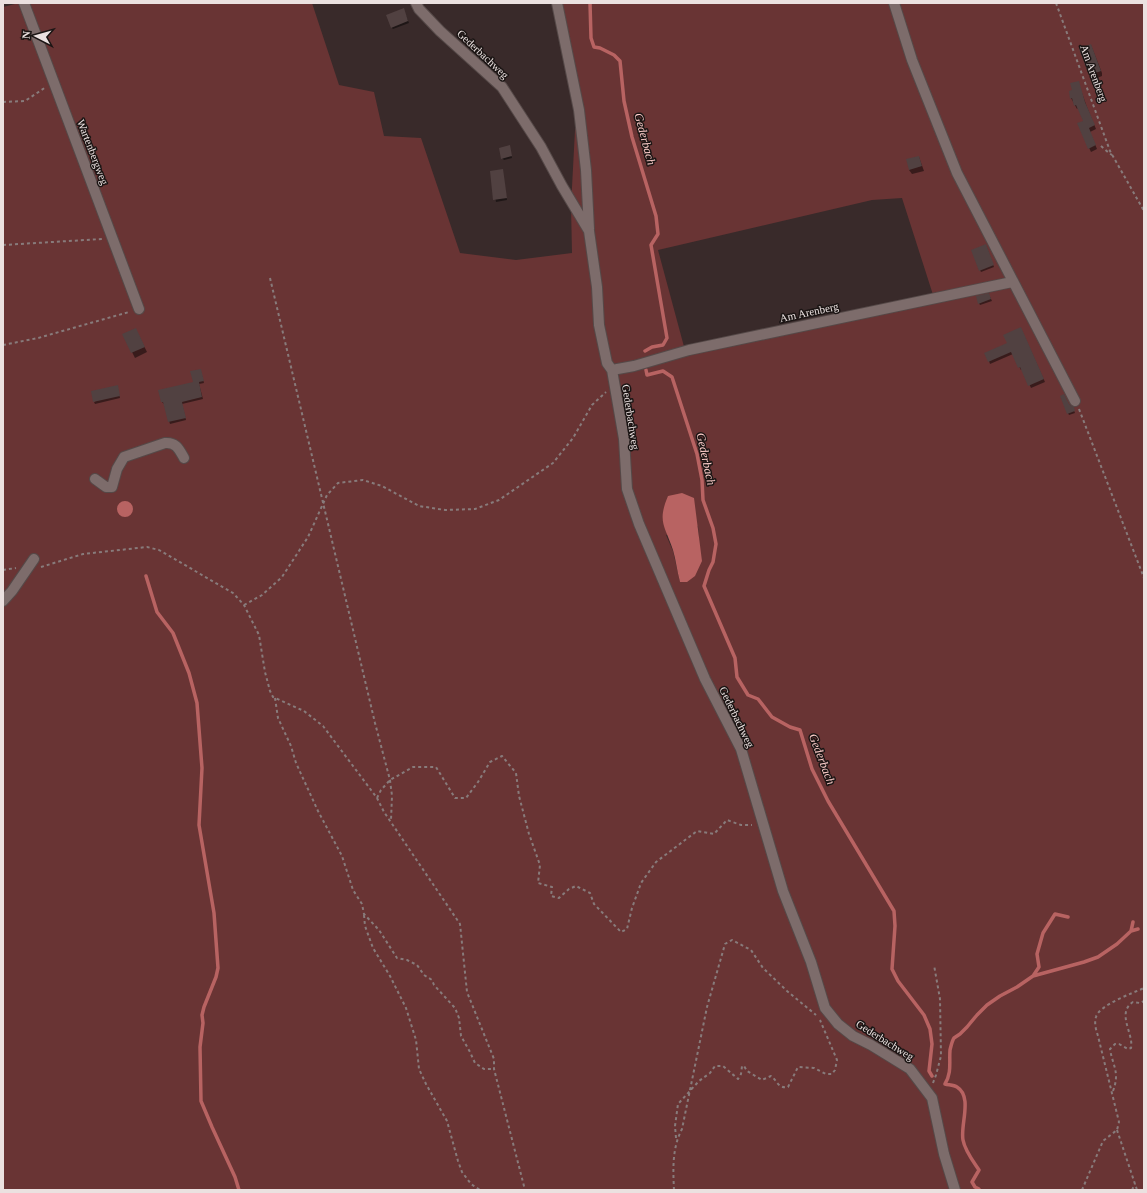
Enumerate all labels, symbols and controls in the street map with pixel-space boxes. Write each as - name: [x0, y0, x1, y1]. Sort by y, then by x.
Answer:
- north arrow: [16, 16, 56, 56]
- street label: Gederbachweg: [455, 27, 512, 81]
- text: N: [20, 30, 32, 40]
- street label: Am Arenberg: [1078, 43, 1110, 104]
- water label: Gederbach: [631, 111, 659, 167]
- street label: Wartenbergweg: [75, 118, 111, 187]
- street label: Am Arenberg: [778, 300, 840, 324]
- street label: Gederbachweg: [620, 383, 642, 451]
- water label: Gederbach: [694, 431, 718, 487]
- street label: Gederbachweg: [717, 685, 757, 750]
- water label: Gederbach: [806, 732, 838, 786]
- street label: Gederbachweg: [854, 1017, 917, 1063]

